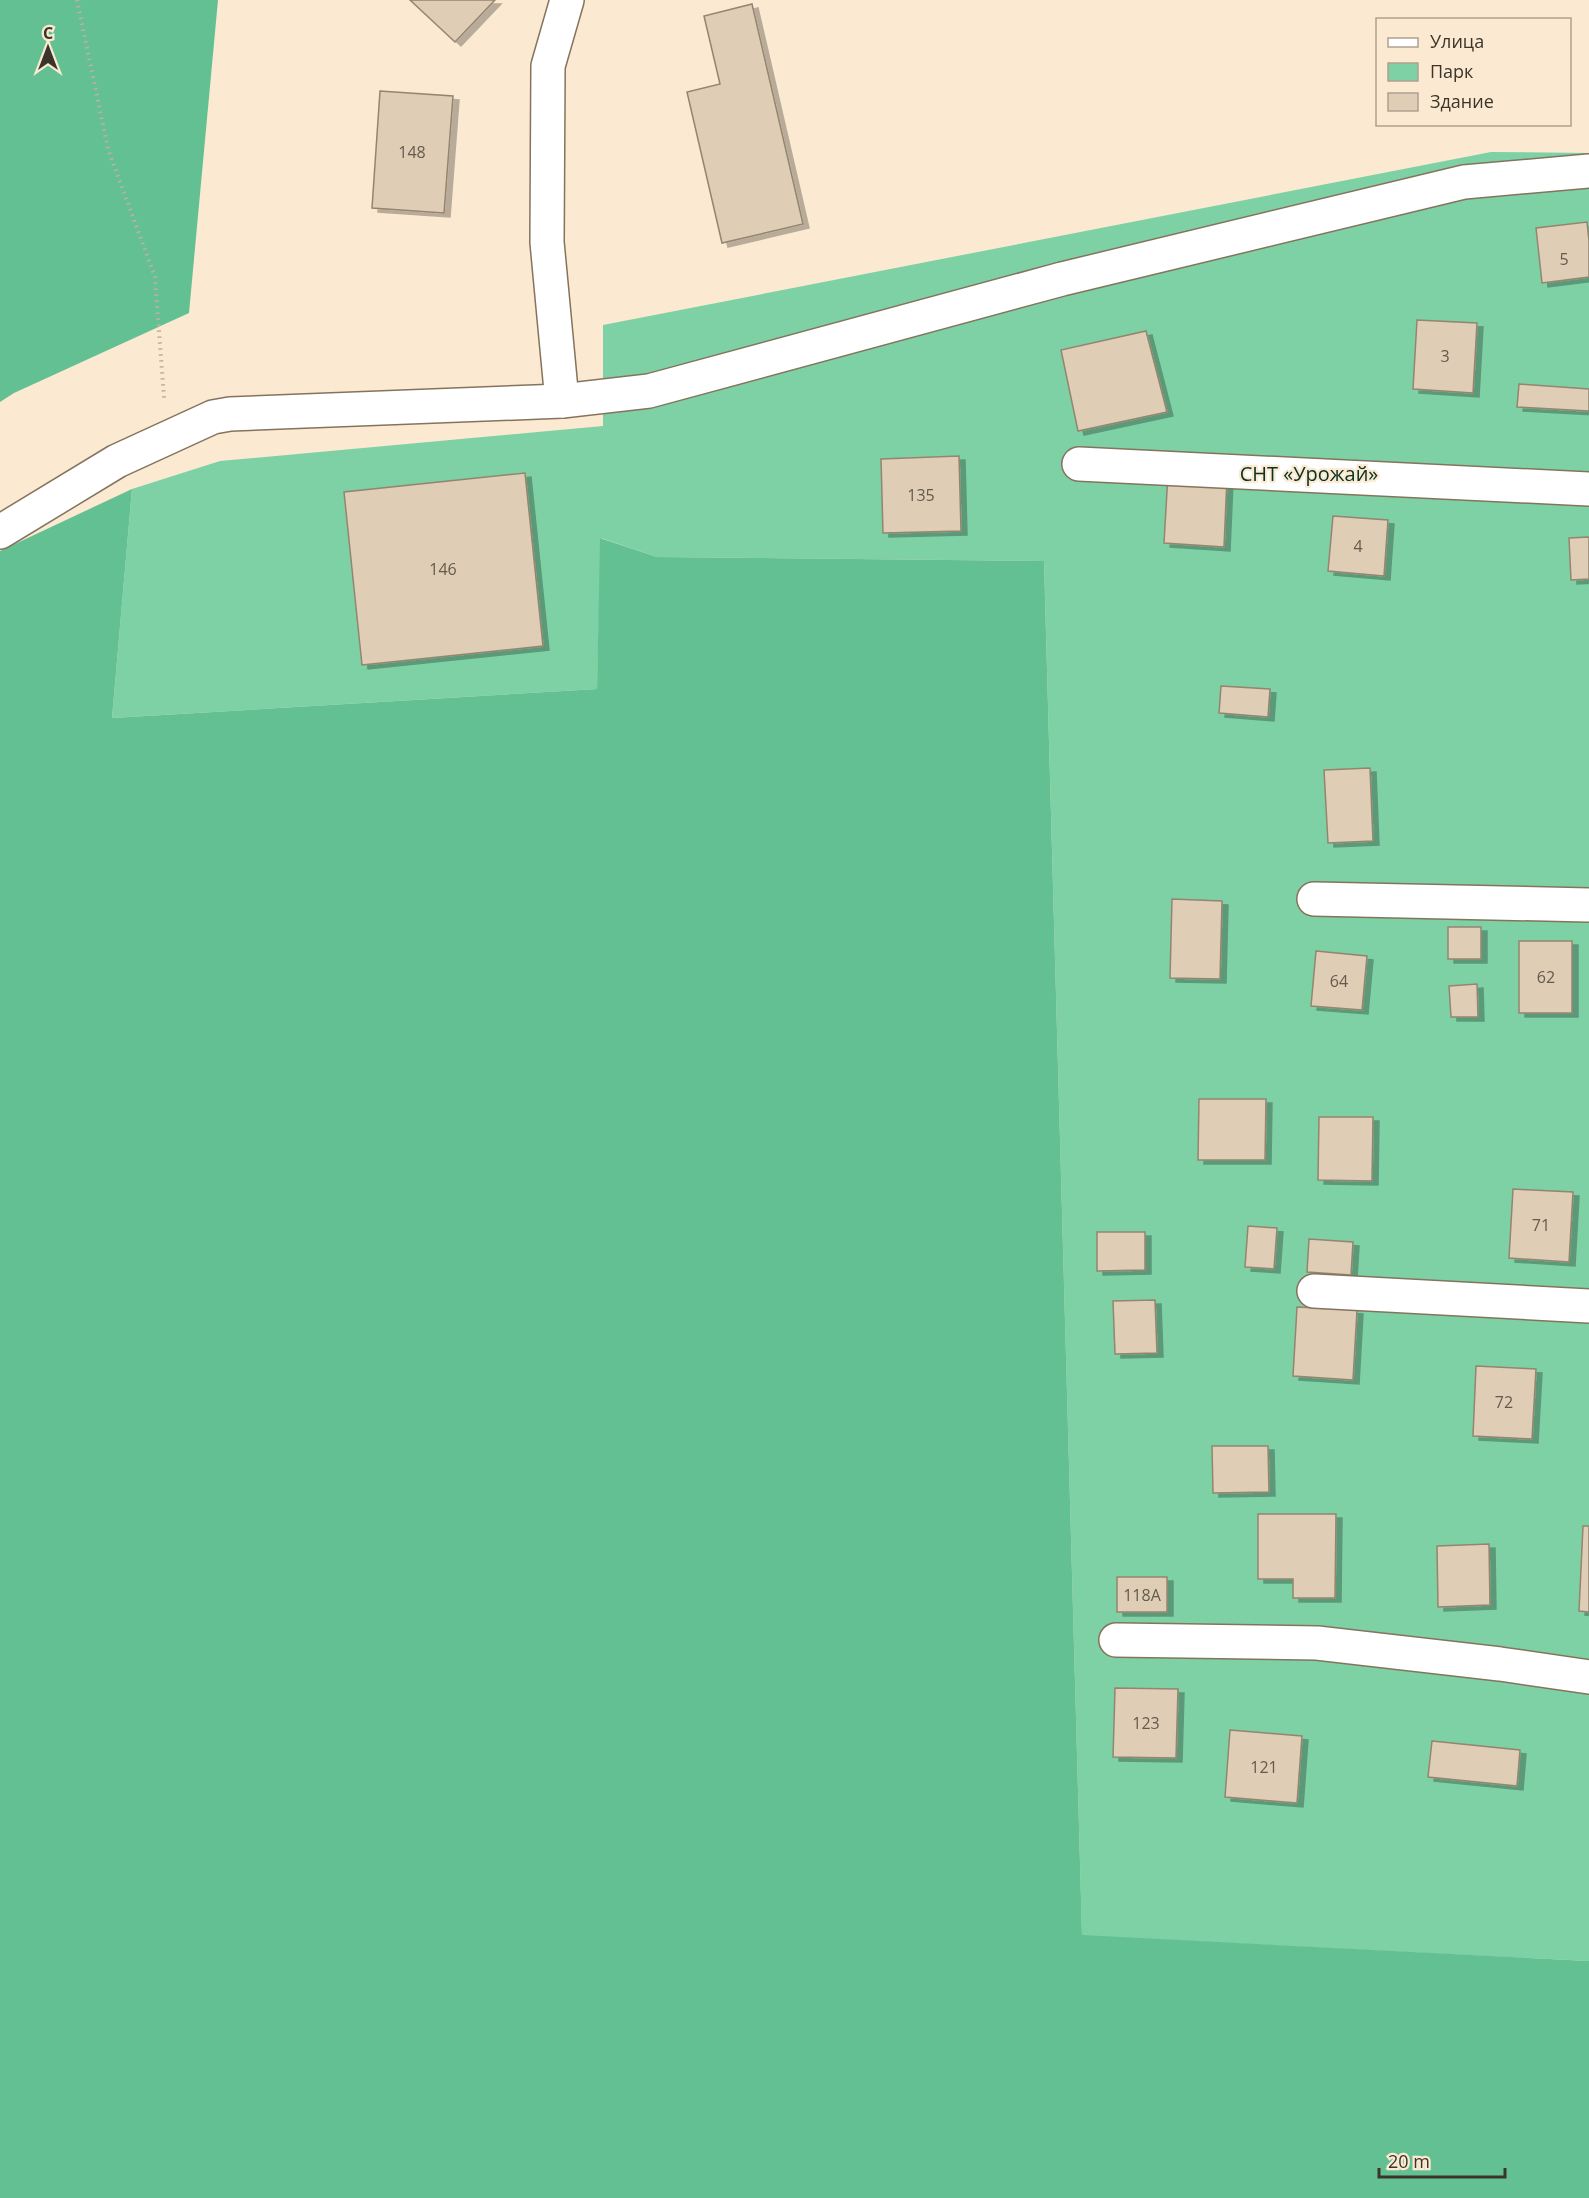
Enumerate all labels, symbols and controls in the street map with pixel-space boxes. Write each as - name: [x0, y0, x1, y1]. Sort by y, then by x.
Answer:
- north arrow: [18, 18, 78, 78]
- legend: [1376, 18, 1571, 126]
- text: С: [43, 22, 53, 44]
- text: Улица: [1430, 29, 1484, 53]
- text: Парк: [1430, 59, 1474, 83]
- text: Здание: [1430, 89, 1494, 113]
- house number: 148: [398, 141, 426, 163]
- house number: 5: [1559, 248, 1569, 270]
- house number: 3: [1440, 345, 1450, 367]
- park label: СНТ «Урожай»: [1240, 460, 1378, 487]
- house number: 135: [907, 484, 935, 506]
- house number: 4: [1353, 535, 1363, 557]
- house number: 146: [429, 558, 457, 580]
- house number: 62: [1537, 966, 1555, 988]
- house number: 64: [1330, 970, 1348, 992]
- house number: 71: [1532, 1214, 1550, 1236]
- house number: 72: [1495, 1391, 1513, 1413]
- house number: 118А: [1123, 1584, 1162, 1606]
- house number: 123: [1132, 1712, 1160, 1734]
- house number: 121: [1250, 1756, 1278, 1778]
- scale bar: [1379, 2141, 1505, 2179]
- text: 20 m: [1388, 2149, 1430, 2173]

